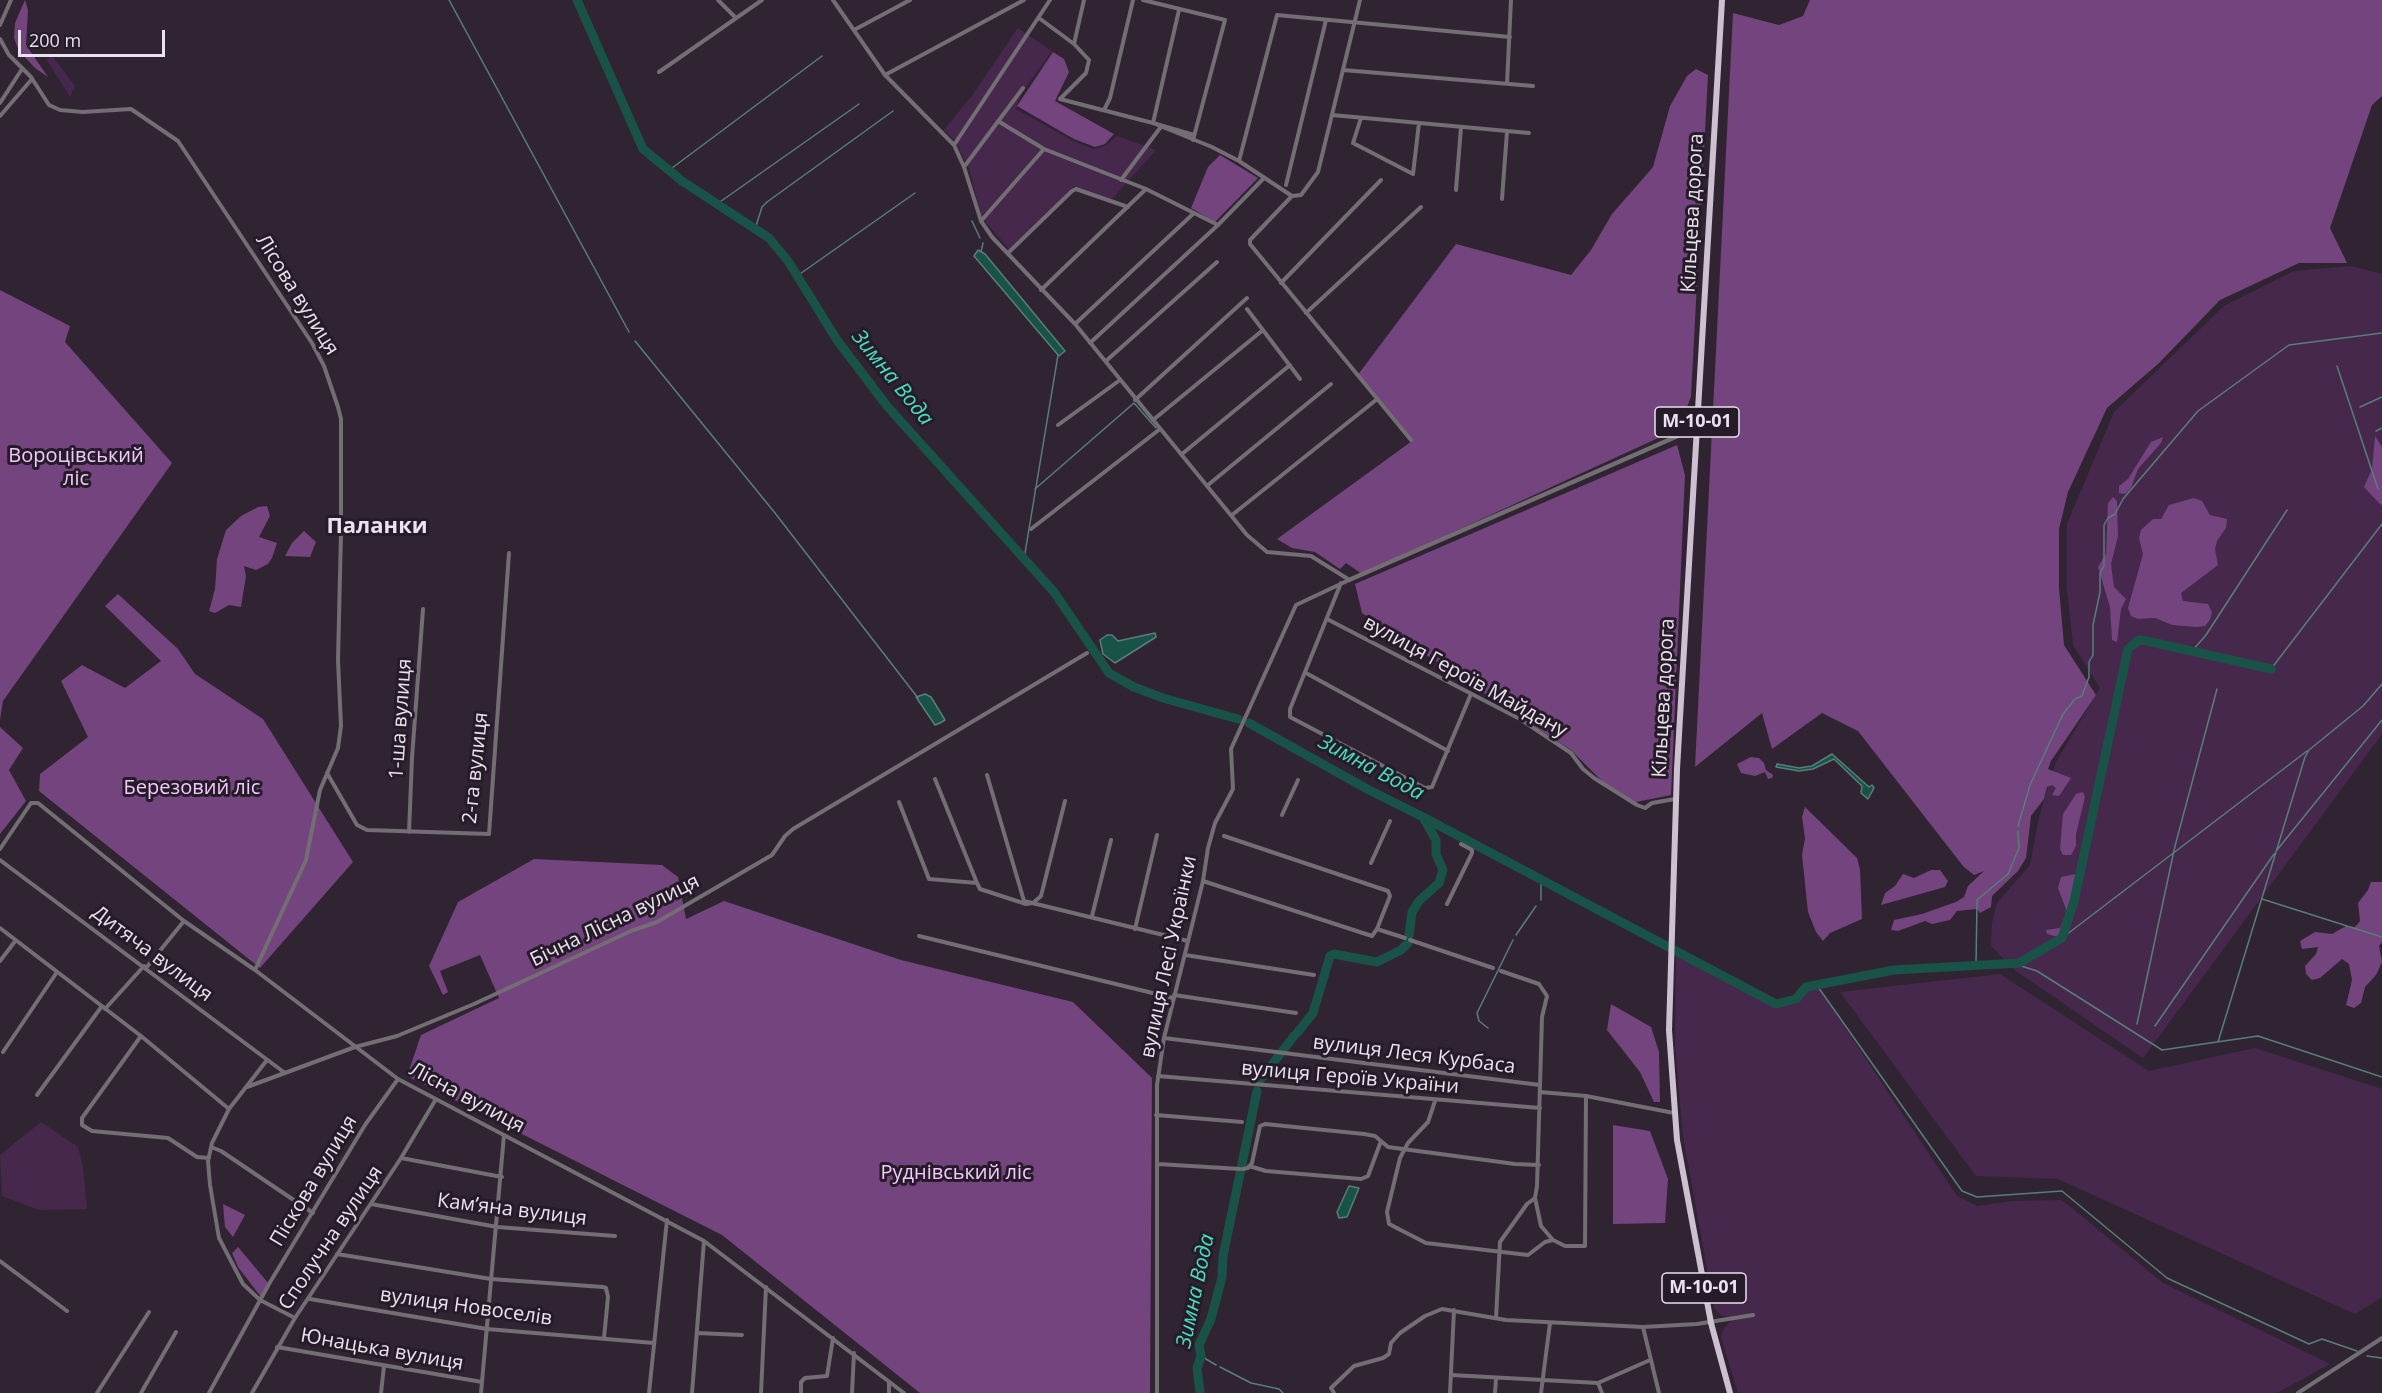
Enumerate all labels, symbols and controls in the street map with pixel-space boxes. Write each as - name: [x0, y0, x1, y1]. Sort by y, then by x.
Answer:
- scale bar: [21, 18, 168, 56]
- text: 200 m: [29, 28, 81, 52]
- street label: Кільцева дорога: [1677, 133, 1709, 293]
- street label: Лісова вулиця: [250, 230, 344, 360]
- water label: Зимна Вода: [846, 325, 938, 431]
- road number: М-10-01: [1655, 407, 1739, 437]
- park label: Вороцівський ліс: [8, 444, 144, 491]
- district label: Паланки: [326, 514, 428, 540]
- street label: вулиця Героїв Майдану: [1359, 611, 1571, 743]
- street label: Кільцева дорога: [1648, 618, 1680, 778]
- street label: 1-ша вулиця: [385, 658, 417, 780]
- street label: 2-га вулиця: [458, 711, 494, 825]
- water label: Зимна Вода: [1314, 730, 1428, 806]
- park label: Березовий ліс: [124, 776, 260, 800]
- street label: вулиця Лесі Українки: [1136, 854, 1202, 1060]
- street label: Бічна Лісна вулиця: [526, 870, 704, 972]
- street label: Дитяча вулиця: [87, 901, 217, 1007]
- street label: вулиця Леся Курбаса: [1311, 1031, 1517, 1079]
- street label: вулиця Героїв України: [1240, 1057, 1460, 1099]
- street label: Лісна вулиця: [405, 1058, 529, 1138]
- street label: Піскова вулиця: [265, 1111, 363, 1251]
- street label: Сполучна вулиця: [274, 1161, 388, 1315]
- park label: Руднівський ліс: [880, 1161, 1032, 1185]
- street label: Камʼяна вулиця: [436, 1189, 588, 1231]
- water label: Зимна Вода: [1172, 1232, 1220, 1350]
- road number: М-10-01: [1662, 1273, 1746, 1303]
- street label: вулиця Новоселів: [378, 1283, 554, 1331]
- street label: Юнацька вулиця: [299, 1324, 465, 1376]

